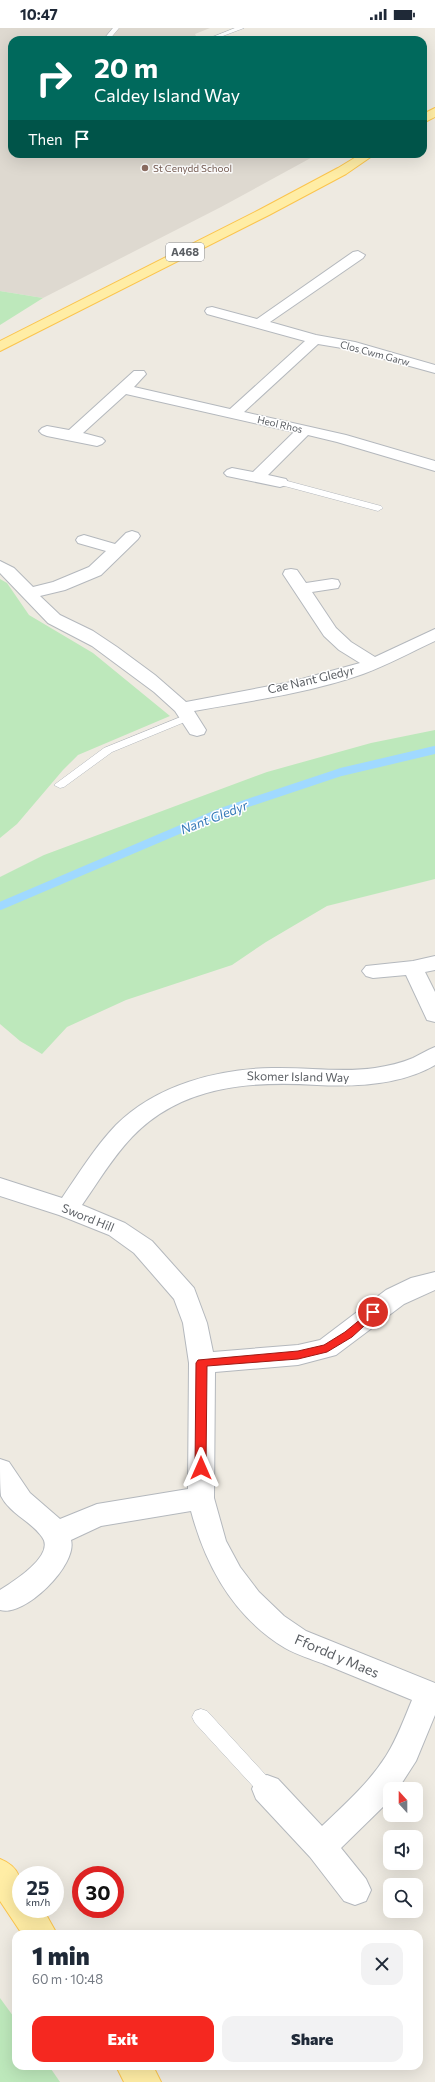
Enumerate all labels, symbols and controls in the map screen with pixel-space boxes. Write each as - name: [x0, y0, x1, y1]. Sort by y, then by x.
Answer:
- text: 10:47: [20, 5, 58, 23]
- text: 20 m: [94, 50, 158, 84]
- icon: right: [28, 52, 80, 104]
- text: Caldey Island Way: [94, 84, 240, 106]
- icon: arrive: [71, 128, 93, 150]
- text: Then: [28, 130, 63, 148]
- place label: St Cenydd School: [153, 162, 232, 174]
- marker: St Cenydd School: [140, 163, 150, 173]
- road number: A468: [166, 243, 204, 261]
- street label: Clos Cwm Garw: [339, 338, 411, 368]
- street label: Heol Rhos: [256, 413, 304, 435]
- street label: Cae Nant Gledyr: [266, 662, 356, 696]
- water label: Nant Gledyr: [178, 797, 251, 837]
- street label: Skomer Island Way: [247, 1068, 349, 1084]
- street label: Sword Hill: [60, 1200, 117, 1234]
- pin: [356, 1295, 390, 1329]
- icon: arrive: [362, 1301, 384, 1323]
- position arrow: [180, 1447, 222, 1489]
- street label: Ffordd y Maes: [292, 1630, 382, 1681]
- north arrow: [383, 1782, 423, 1822]
- map controls: [383, 1782, 423, 1918]
- button: sound: [383, 1830, 423, 1870]
- speed limit sign: 30: [72, 1866, 124, 1918]
- text: 25: [26, 1875, 50, 1899]
- button: search: [383, 1878, 423, 1918]
- text: km/h: [26, 1896, 50, 1908]
- text: 1 min: [32, 1941, 90, 1970]
- button: close: [361, 1943, 403, 1985]
- text: 60 m · 10:48: [32, 1971, 103, 1987]
- button: Exit: [32, 2016, 214, 2062]
- button: Share: [222, 2016, 403, 2062]

